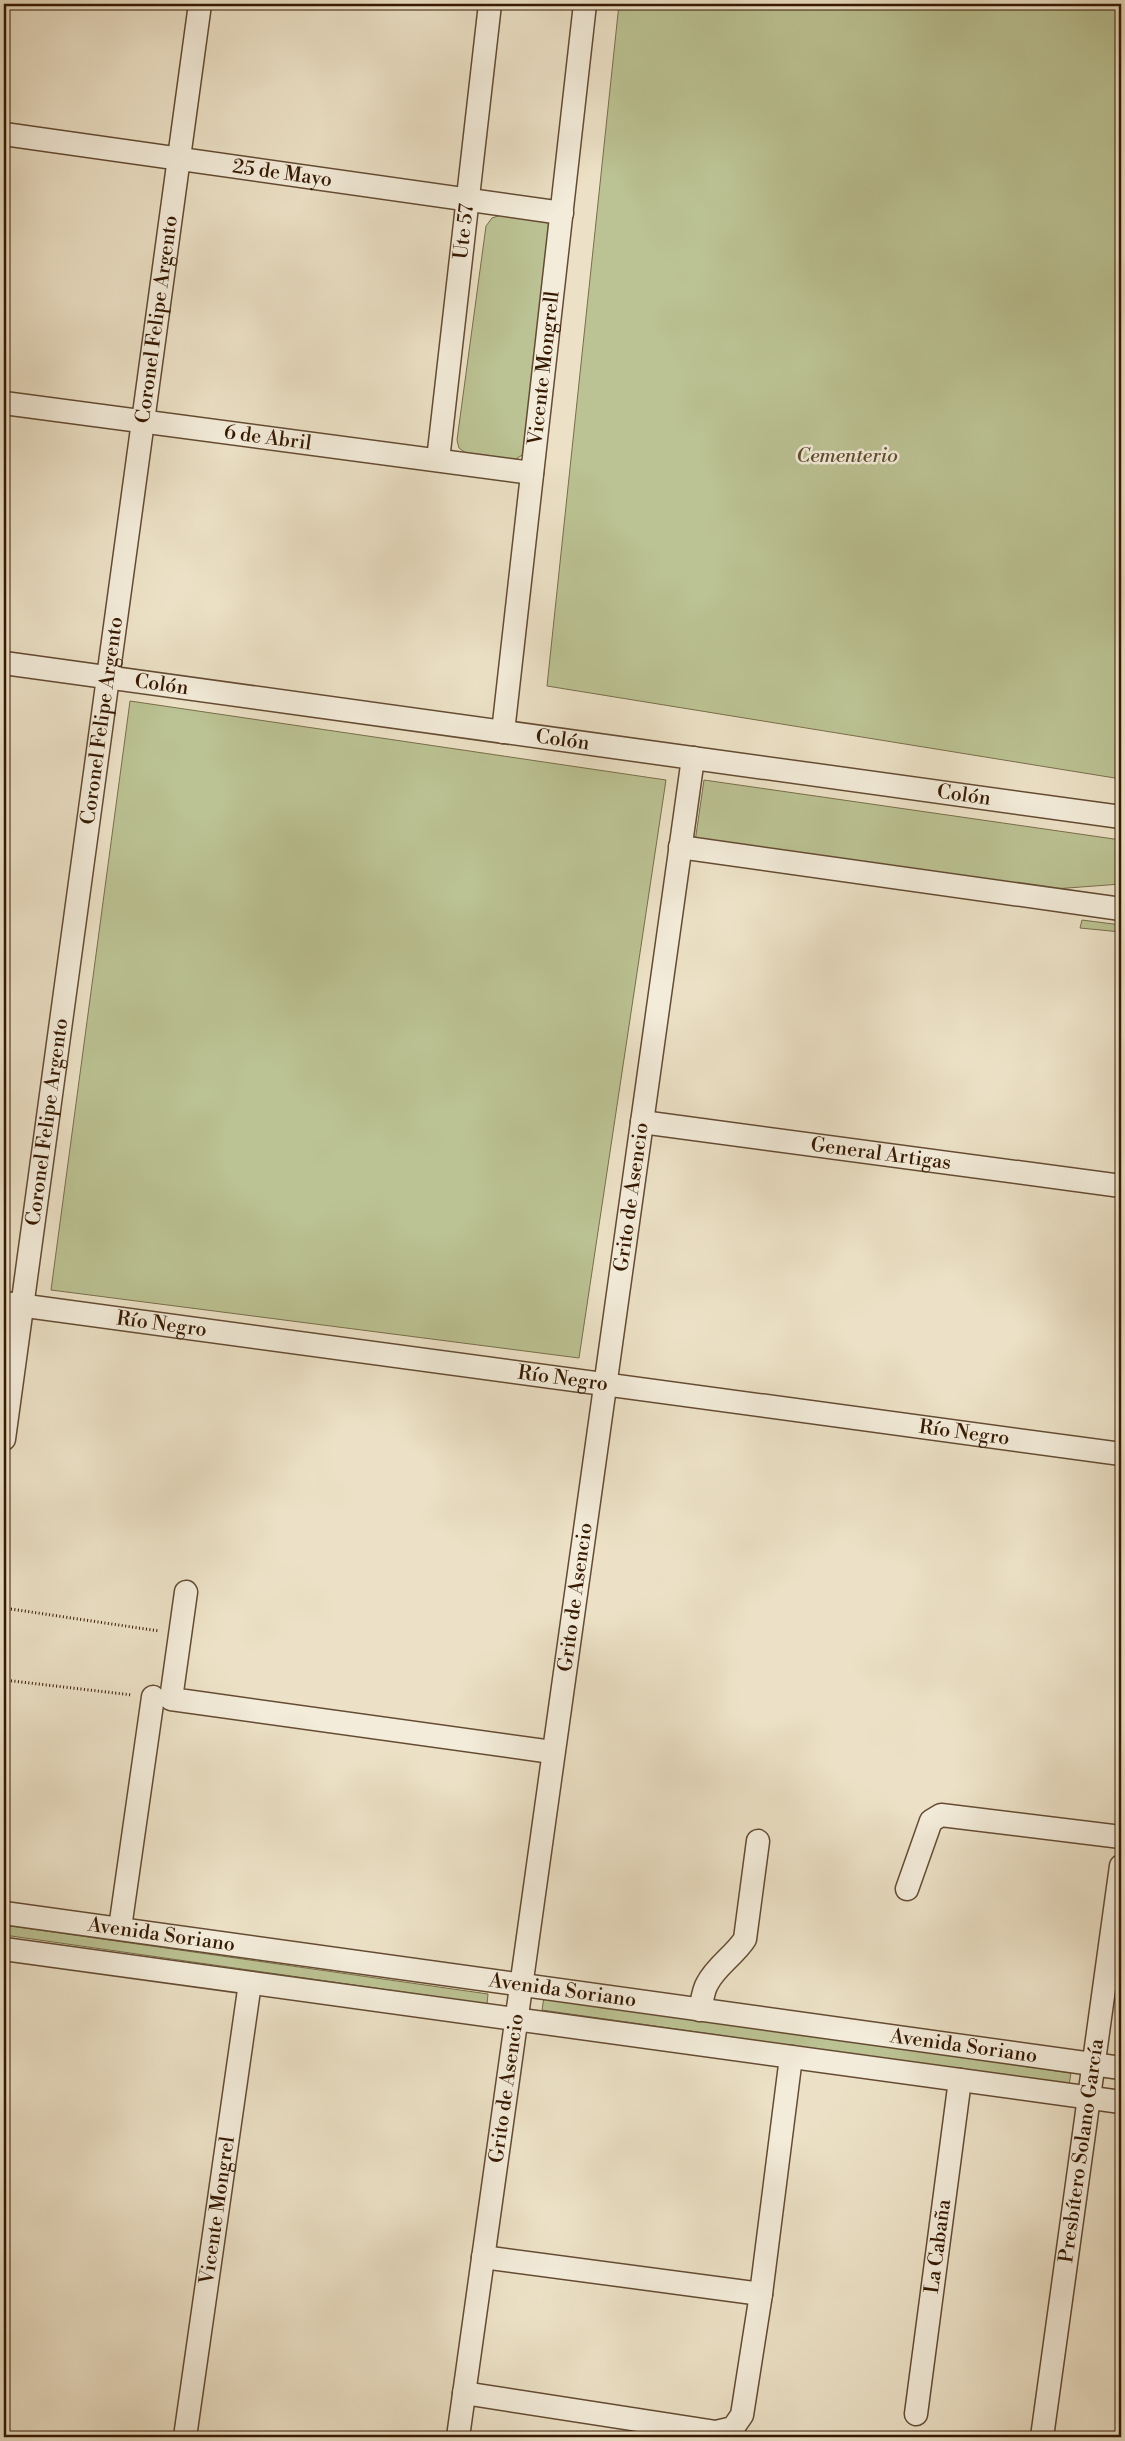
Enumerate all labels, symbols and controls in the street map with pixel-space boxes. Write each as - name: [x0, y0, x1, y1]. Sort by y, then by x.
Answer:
- street label: 25 de Mayo: [231, 154, 334, 193]
- street label: Ute 57: [448, 202, 480, 261]
- street label: Coronel Felipe Argento: [130, 214, 183, 425]
- street label: Vicente Mongrell: [523, 290, 565, 448]
- street label: 6 de Abril: [222, 420, 313, 456]
- park label: Cementerio: [796, 444, 898, 469]
- street label: Coronel Felipe Argento: [76, 615, 129, 826]
- street label: Colón: [133, 669, 190, 701]
- street label: Colón: [534, 724, 591, 756]
- street label: Colón: [935, 779, 992, 811]
- street label: Coronel Felipe Argento: [21, 1016, 74, 1227]
- street label: Grito de Asencio: [609, 1121, 654, 1273]
- street label: General Artigas: [809, 1132, 953, 1176]
- street label: Río Negro: [115, 1306, 208, 1343]
- street label: Río Negro: [516, 1360, 610, 1397]
- street label: Río Negro: [917, 1414, 1011, 1451]
- street label: Grito de Asencio: [553, 1521, 598, 1673]
- street label: Avenida Soriano: [85, 1912, 237, 1957]
- street label: Avenida Soriano: [486, 1968, 638, 2013]
- street label: Grito de Asencio: [484, 2012, 530, 2165]
- street label: Avenida Soriano: [888, 2023, 1039, 2069]
- street label: Presbítero Solano García: [1054, 2036, 1110, 2264]
- street label: Vicente Mongrel: [194, 2135, 240, 2287]
- street label: La Cabaña: [919, 2197, 957, 2295]

